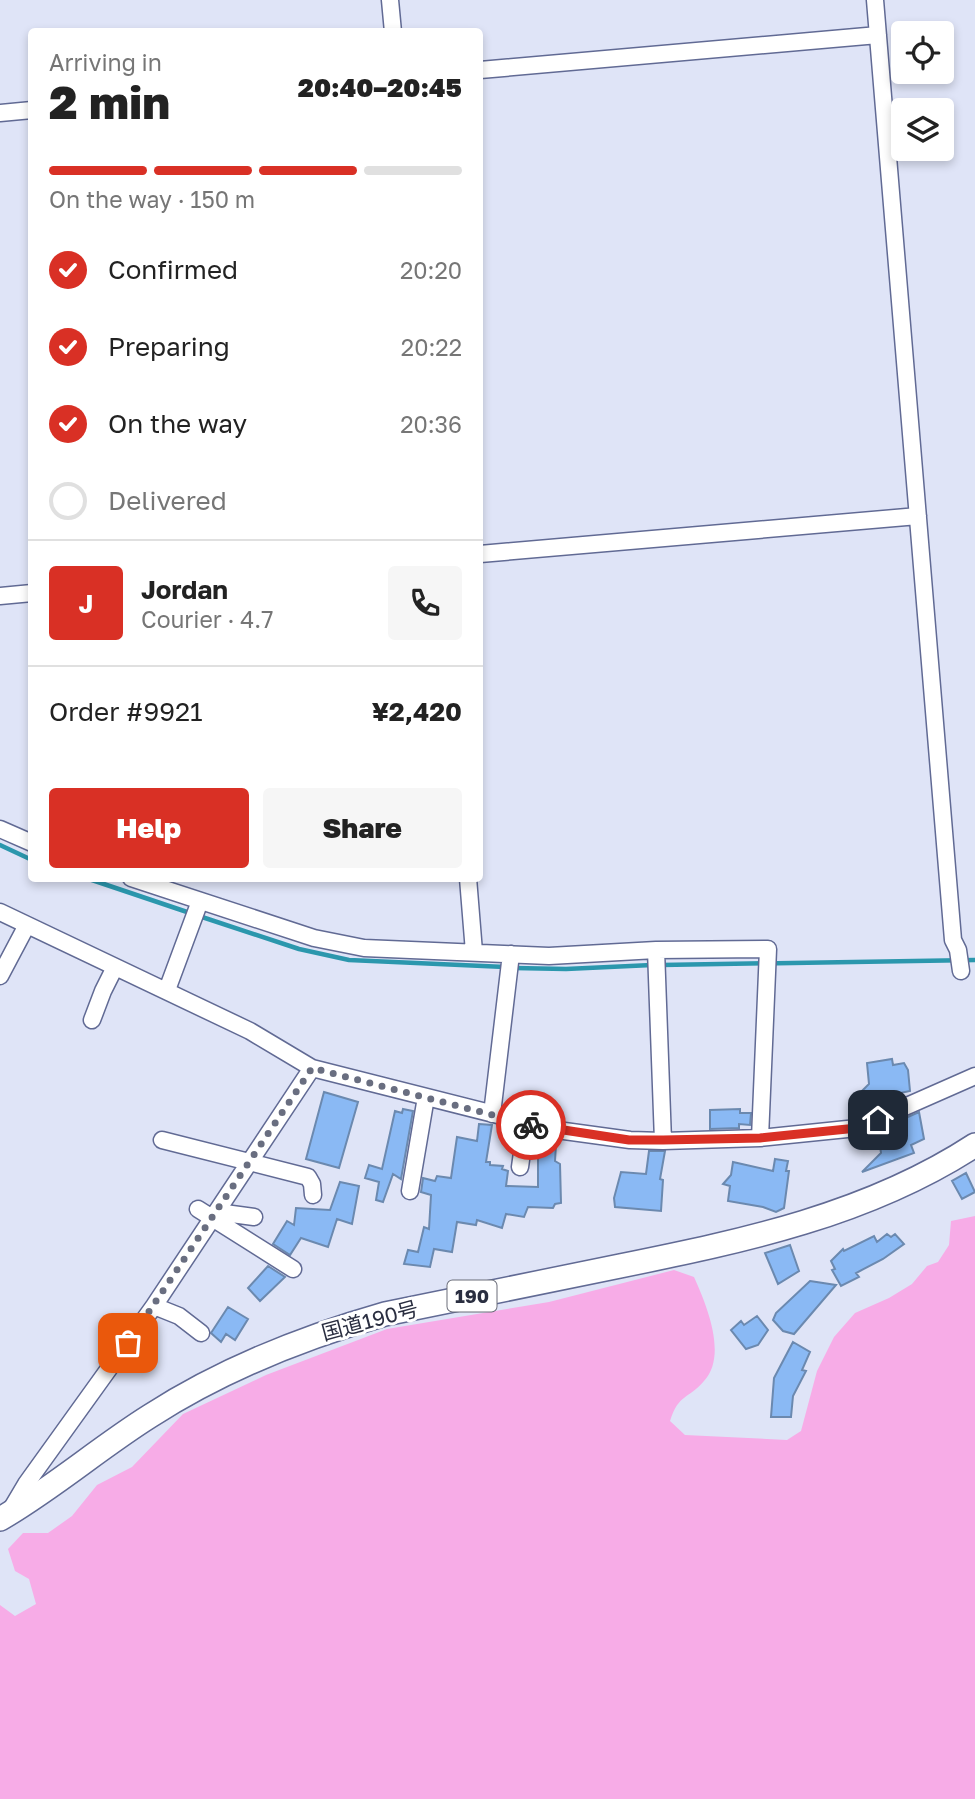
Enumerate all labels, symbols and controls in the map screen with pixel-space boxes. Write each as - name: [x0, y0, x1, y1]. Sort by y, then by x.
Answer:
- map controls: [891, 21, 954, 161]
- button: locate: [891, 21, 954, 84]
- text: Arriving in: [49, 48, 162, 76]
- text: 20:40–20:45: [298, 72, 462, 103]
- text: 2 min: [49, 74, 170, 129]
- button: layers: [891, 98, 954, 161]
- text: On the way · 150 m: [49, 185, 255, 213]
- icon: check: [49, 251, 87, 289]
- text: Confirmed: [108, 254, 238, 285]
- text: 20:20: [400, 256, 462, 284]
- icon: check: [49, 328, 87, 366]
- text: Preparing: [108, 331, 230, 362]
- text: 20:22: [401, 333, 462, 361]
- icon: check: [49, 405, 87, 443]
- text: On the way: [108, 408, 247, 439]
- text: 20:36: [400, 410, 462, 438]
- text: Delivered: [108, 485, 227, 516]
- button: phone: [388, 566, 462, 640]
- text: Jordan: [141, 574, 228, 605]
- text: J: [79, 588, 93, 619]
- text: Courier · 4.7: [141, 605, 273, 633]
- text: Order #9921: [49, 696, 203, 727]
- text: ¥2,420: [372, 696, 462, 727]
- button: Help: [49, 788, 249, 868]
- button: Share: [263, 788, 462, 868]
- courier: [496, 1090, 566, 1160]
- pin: [848, 1090, 908, 1150]
- icon: home: [859, 1101, 897, 1139]
- icon: bike: [512, 1106, 550, 1144]
- road number: 190: [448, 1280, 496, 1312]
- street label: 国道190号: [319, 1295, 421, 1345]
- pin: [98, 1313, 158, 1373]
- icon: bag: [109, 1324, 147, 1362]

